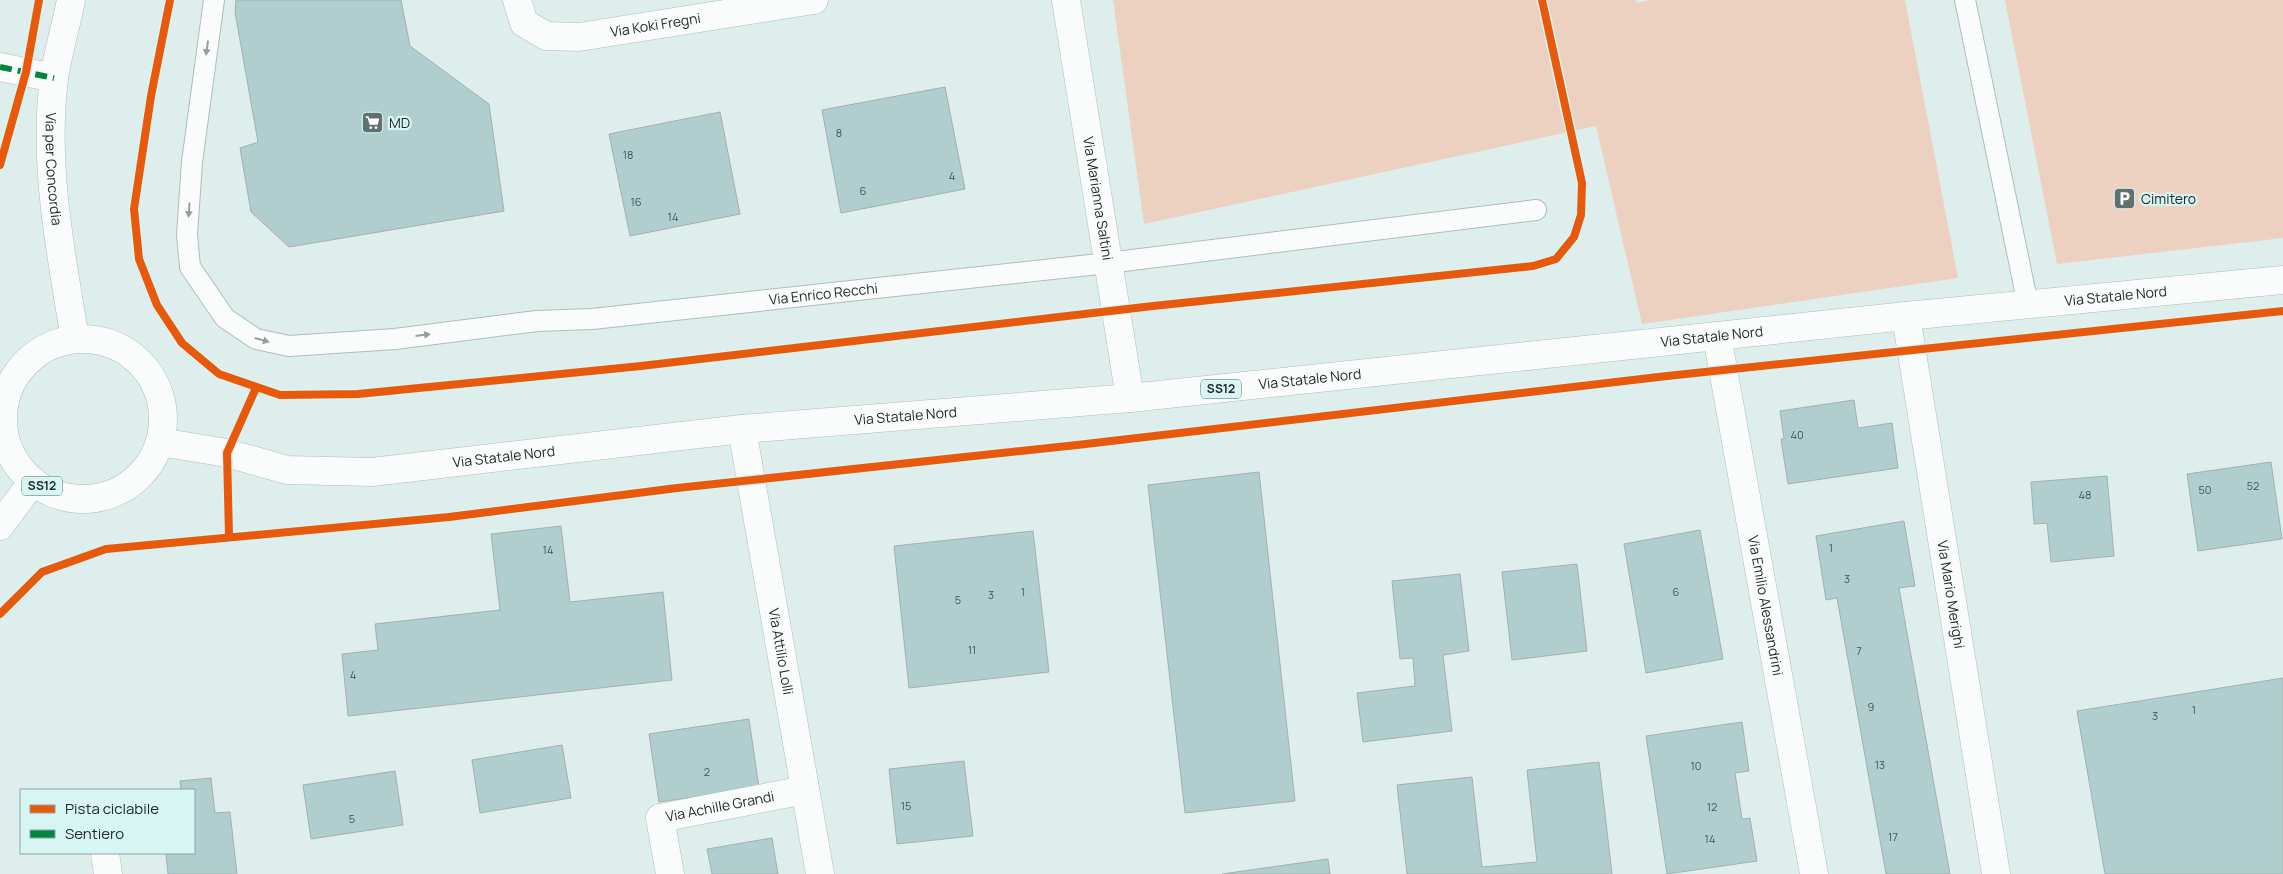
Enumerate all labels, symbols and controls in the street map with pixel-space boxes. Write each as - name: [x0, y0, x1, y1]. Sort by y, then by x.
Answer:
- street label: Via Koki Fregni: [609, 8, 702, 41]
- one-way arrow: [203, 41, 211, 57]
- supermarket icon: MD: [361, 111, 385, 135]
- street label: Via per Concordia: [42, 112, 67, 226]
- place label: MD: [389, 113, 410, 132]
- house number: 8: [836, 125, 842, 140]
- street label: Via Marianna Saltini: [1079, 135, 1118, 262]
- house number: 18: [623, 147, 633, 162]
- house number: 4: [949, 168, 955, 183]
- house number: 6: [860, 183, 867, 198]
- parking icon: Cimitero: [2113, 187, 2137, 211]
- place label: Cimitero: [2141, 189, 2196, 208]
- house number: 16: [630, 194, 642, 209]
- one-way arrow: [184, 202, 192, 218]
- house number: 14: [668, 209, 678, 224]
- street label: Via Enrico Recchi: [768, 278, 879, 309]
- street label: Via Statale Nord: [2064, 281, 2168, 310]
- street label: Via Statale Nord: [1660, 321, 1764, 351]
- one-way arrow: [415, 331, 431, 339]
- one-way arrow: [255, 336, 270, 344]
- street label: Via Statale Nord: [1258, 364, 1362, 393]
- road number: SS12: [1201, 379, 1241, 398]
- street label: Via Statale Nord: [854, 402, 958, 429]
- house number: 40: [1790, 427, 1804, 442]
- street label: Via Statale Nord: [452, 441, 556, 472]
- road number: SS12: [22, 476, 62, 496]
- house number: 52: [2247, 478, 2259, 493]
- house number: 50: [2198, 482, 2212, 497]
- house number: 48: [2079, 487, 2091, 502]
- street label: Via Emilio Alessandrini: [1744, 534, 1788, 677]
- street label: Via Mario Merighi: [1933, 539, 1969, 650]
- house number: 1: [1829, 540, 1833, 555]
- house number: 14: [543, 542, 553, 557]
- house number: 3: [1844, 571, 1850, 586]
- house number: 1: [1021, 584, 1025, 599]
- house number: 6: [1673, 584, 1680, 599]
- house number: 3: [988, 587, 994, 602]
- house number: 5: [955, 592, 961, 607]
- street label: Via Attilio Lolli: [765, 607, 798, 696]
- house number: 11: [968, 642, 976, 657]
- house number: 7: [1856, 643, 1862, 658]
- house number: 4: [350, 667, 356, 682]
- house number: 9: [1868, 699, 1875, 714]
- house number: 1: [2192, 702, 2196, 717]
- house number: 3: [2152, 708, 2158, 723]
- house number: 13: [1875, 757, 1885, 772]
- house number: 10: [1690, 758, 1702, 773]
- house number: 2: [704, 764, 710, 779]
- street label: Via Achille Grandi: [664, 786, 776, 826]
- legend: [20, 789, 195, 854]
- text: Pista ciclabile: [65, 798, 159, 819]
- house number: 15: [901, 798, 911, 813]
- house number: 12: [1707, 799, 1717, 814]
- house number: 5: [349, 811, 355, 826]
- text: Sentiero: [65, 823, 124, 844]
- house number: 17: [1888, 829, 1898, 844]
- house number: 14: [1705, 831, 1715, 846]

